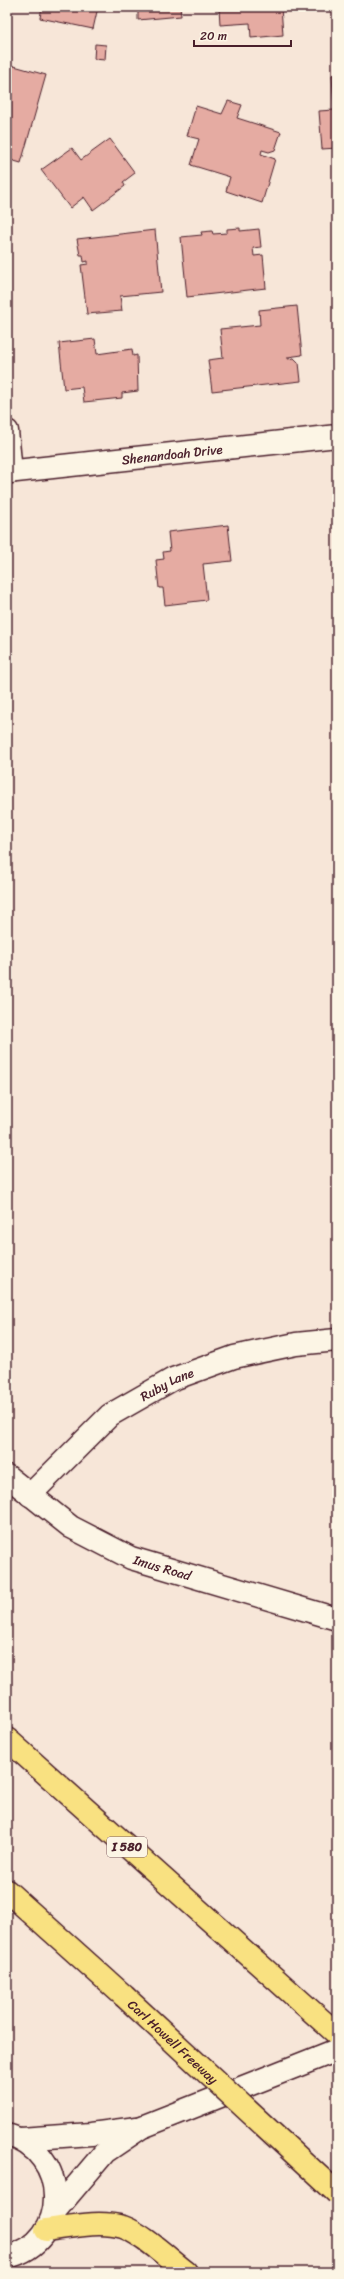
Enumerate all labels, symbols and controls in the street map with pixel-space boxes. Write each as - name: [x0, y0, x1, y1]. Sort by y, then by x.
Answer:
- scale bar: [194, 22, 291, 48]
- text: 20 m: [200, 25, 227, 47]
- street label: Shenandoah Drive: [120, 438, 224, 471]
- street label: Ruby Lane: [136, 1361, 197, 1408]
- street label: Imus Road: [129, 1548, 195, 1588]
- road number: I 580: [107, 1837, 147, 1857]
- street label: Carl Howell Freeway: [122, 1994, 224, 2090]

